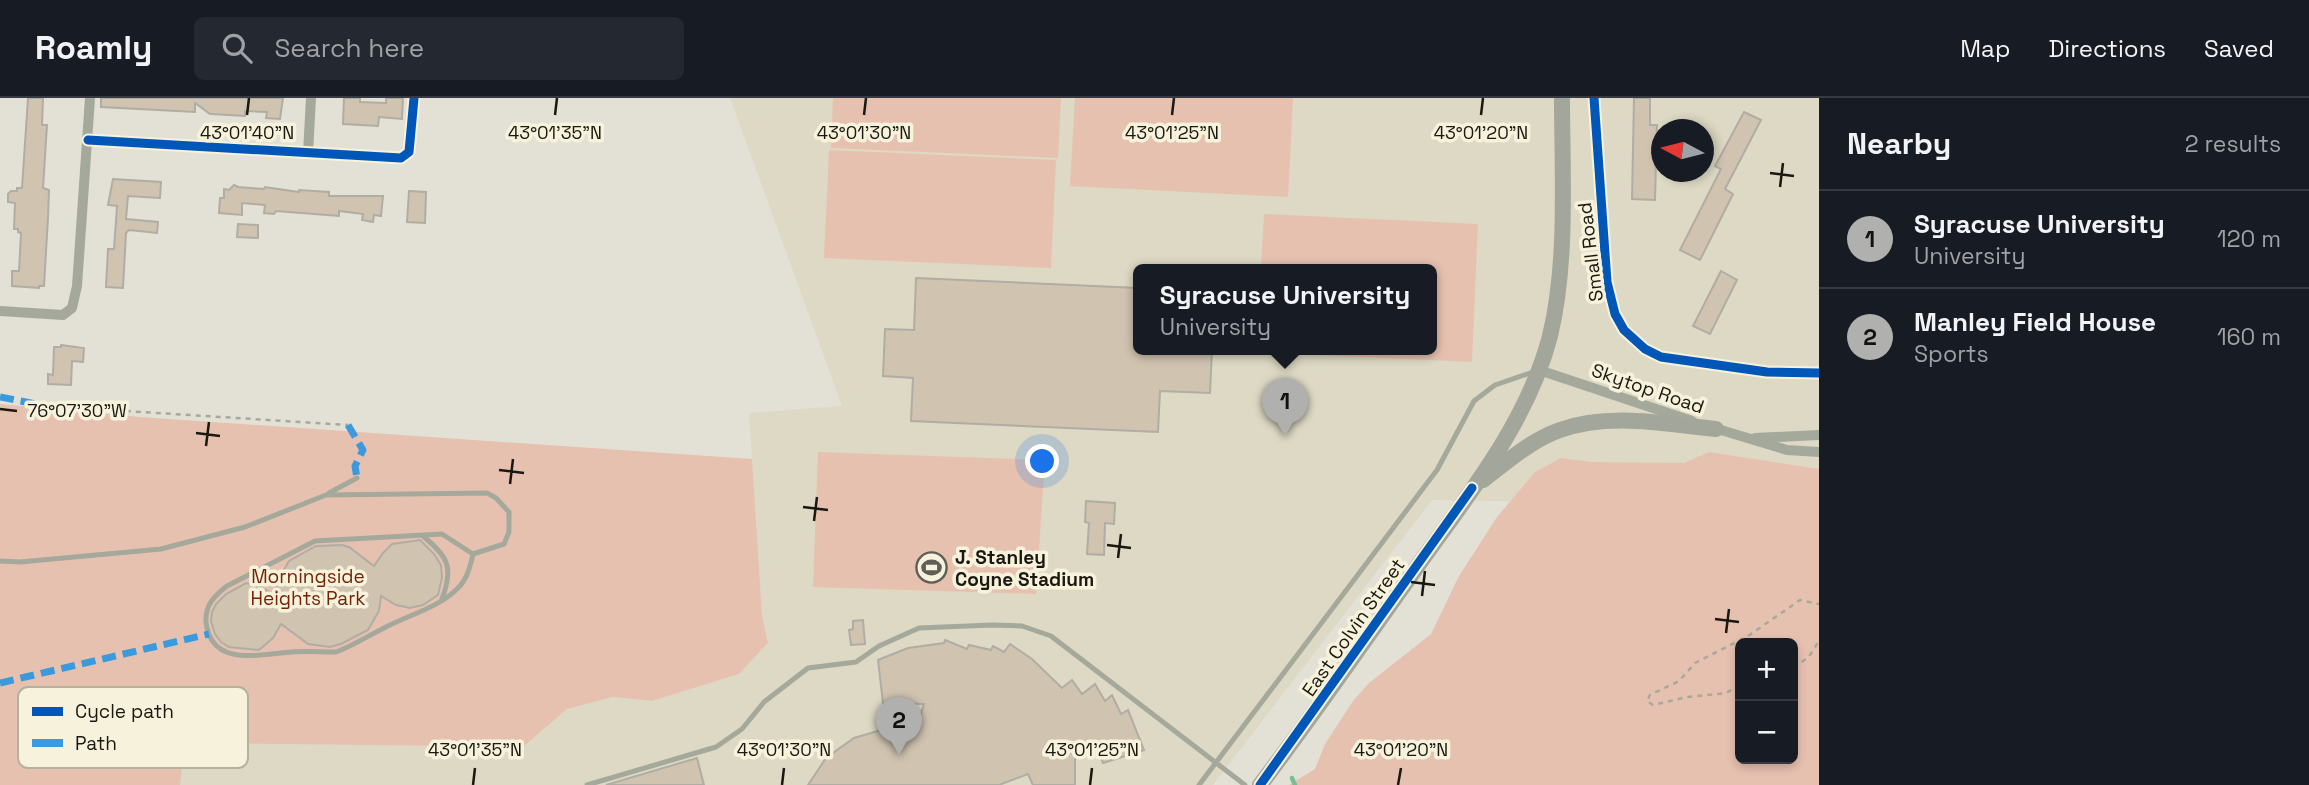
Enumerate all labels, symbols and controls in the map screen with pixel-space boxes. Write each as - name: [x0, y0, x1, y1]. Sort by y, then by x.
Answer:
- search box: [194, 17, 684, 80]
- text: Roamly: [35, 27, 152, 69]
- icon: search: [218, 29, 256, 67]
- text: Search here: [274, 31, 424, 65]
- text: Map: [1960, 33, 2010, 64]
- text: Directions: [2048, 33, 2166, 64]
- text: Saved: [2204, 33, 2274, 64]
- north arrow: [1651, 119, 1714, 182]
- text: 43°01'40"N: [200, 121, 294, 144]
- text: 43°01'35"N: [508, 121, 602, 144]
- text: 43°01'30"N: [817, 121, 911, 144]
- text: 43°01'25"N: [1125, 121, 1219, 144]
- text: 43°01'20"N: [1434, 121, 1528, 144]
- text: Nearby: [1847, 124, 1951, 163]
- text: 2 results: [2185, 129, 2281, 159]
- street label: Small Road: [1572, 201, 1609, 303]
- text: Syracuse University: [1914, 207, 2165, 241]
- text: 1: [1865, 224, 1875, 254]
- text: 120 m: [2217, 224, 2281, 254]
- text: University: [1914, 241, 2025, 271]
- popup: [1133, 264, 1437, 355]
- text: Syracuse University: [1160, 278, 1410, 312]
- text: Manley Field House: [1914, 305, 2156, 339]
- text: University: [1160, 312, 1271, 342]
- text: 2: [1863, 322, 1877, 352]
- text: 160 m: [2217, 322, 2281, 352]
- text: Sports: [1914, 339, 1989, 369]
- street label: Skytop Road: [1588, 358, 1707, 419]
- pin: 1: [1262, 378, 1308, 436]
- text: 76°07'30"W: [27, 399, 127, 422]
- your location: [1025, 444, 1059, 478]
- place label: J. Stanley Coyne Stadium: [955, 545, 1094, 592]
- sports icon: J. Stanley Coyne Stadium: [915, 551, 949, 585]
- street label: East Colvin Street: [1296, 553, 1410, 701]
- park label: Morningside Heights Park: [250, 564, 366, 611]
- map controls: [1735, 638, 1798, 764]
- button: +: [1735, 638, 1798, 701]
- legend: [18, 687, 248, 768]
- pin: 2: [876, 697, 922, 755]
- text: Cycle path: [75, 699, 174, 724]
- button: −: [1735, 701, 1798, 764]
- text: Path: [75, 731, 117, 756]
- text: 43°01'35"N: [428, 738, 522, 761]
- text: 43°01'30"N: [737, 738, 831, 761]
- text: 43°01'25"N: [1045, 738, 1139, 761]
- text: 43°01'20"N: [1354, 738, 1448, 761]

